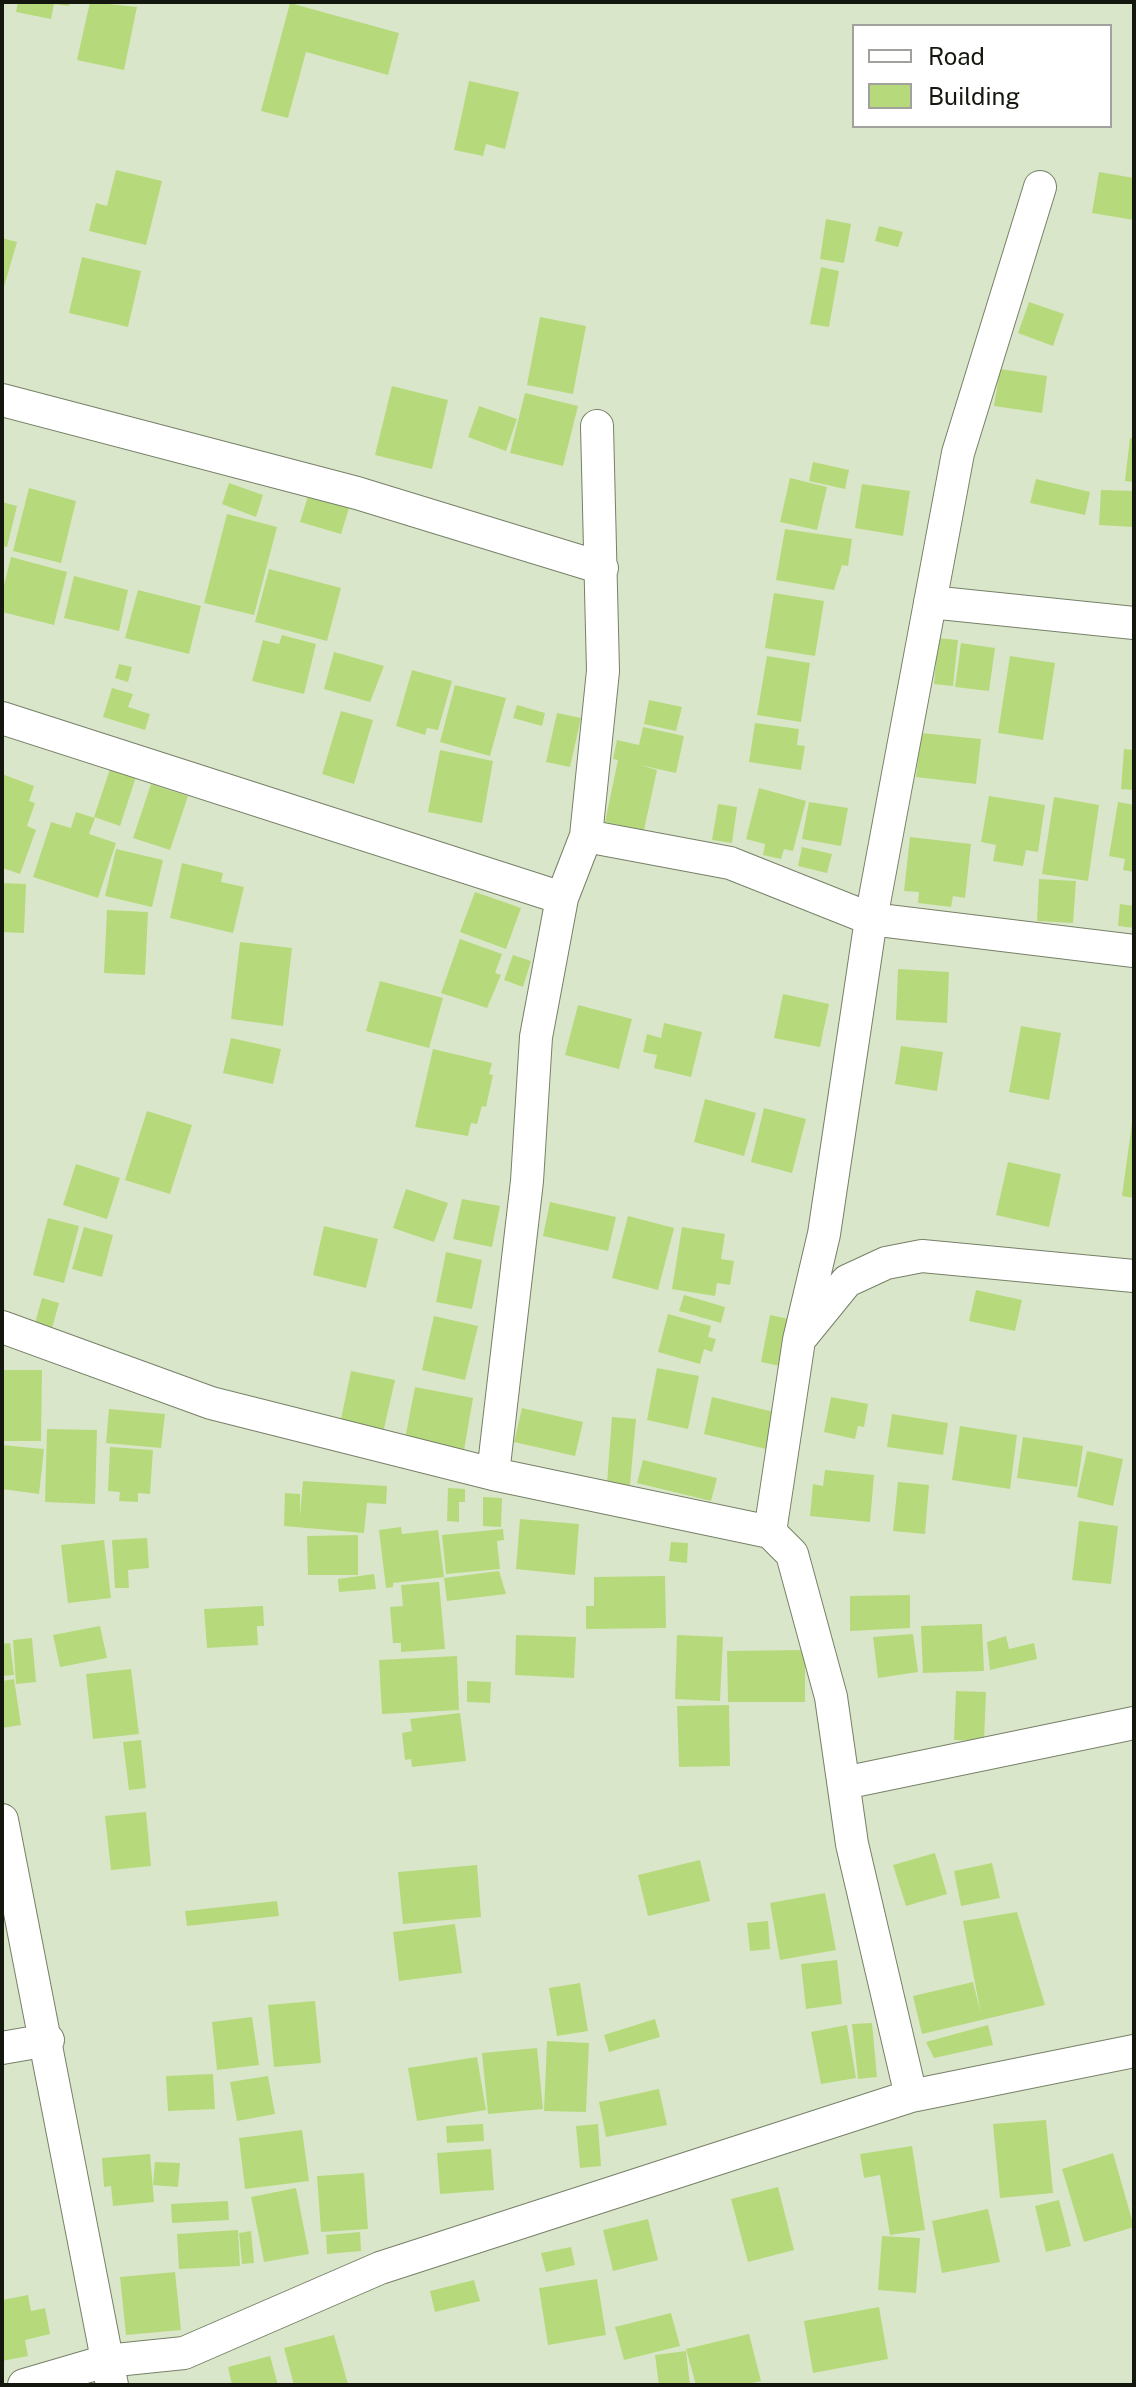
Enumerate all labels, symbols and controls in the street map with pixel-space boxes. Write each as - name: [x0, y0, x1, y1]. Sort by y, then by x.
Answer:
- legend: [852, 24, 1112, 128]
- text: Road: [928, 42, 985, 70]
- text: Building: [928, 82, 1020, 110]

